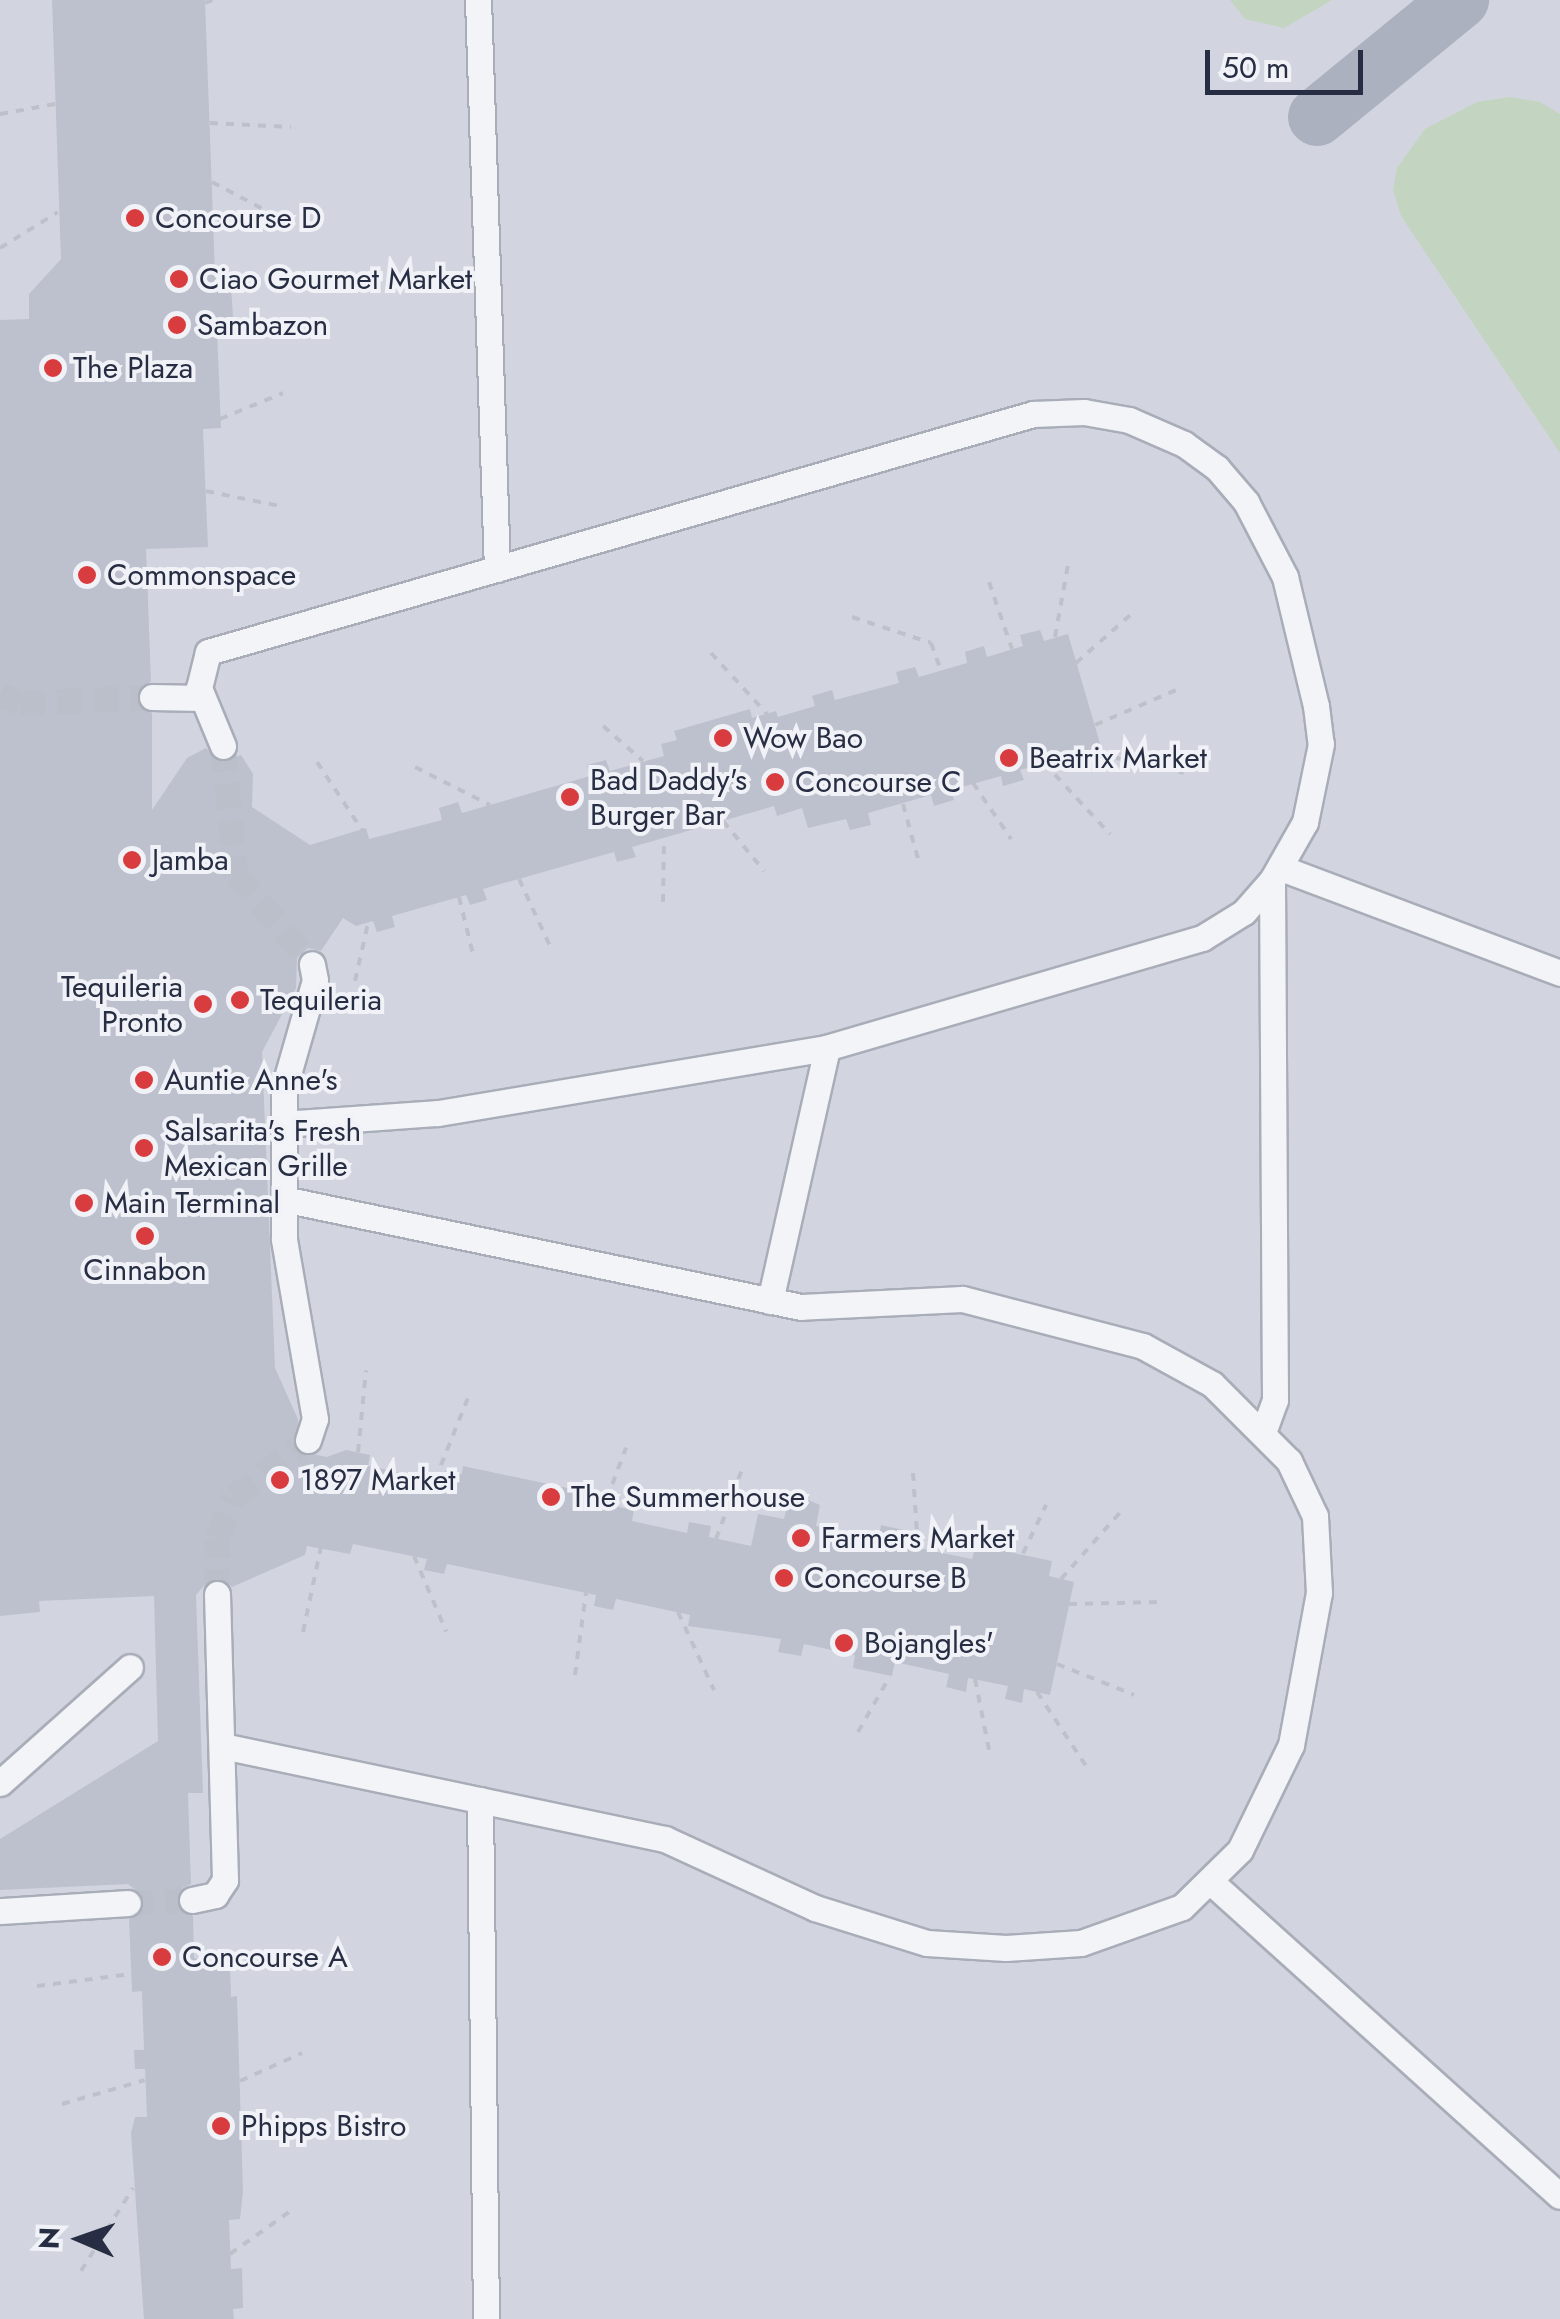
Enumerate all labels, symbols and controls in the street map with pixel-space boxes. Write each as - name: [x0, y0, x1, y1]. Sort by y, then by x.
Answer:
- scale bar: [1210, 30, 1368, 92]
- text: 50 m: [1222, 46, 1289, 89]
- place label: Concourse D: [155, 200, 321, 236]
- marker: Concourse D: [124, 207, 146, 229]
- place label: Ciao Gourmet Market: [199, 261, 472, 297]
- marker: Ciao Gourmet Market: [168, 268, 190, 290]
- place label: Sambazon: [197, 307, 328, 343]
- marker: Sambazon: [166, 314, 188, 336]
- place label: The Plaza: [73, 350, 193, 386]
- marker: The Plaza: [42, 357, 64, 379]
- place label: Commonspace: [107, 557, 296, 593]
- marker: Commonspace: [76, 564, 98, 586]
- place label: Wow Bao: [743, 720, 863, 756]
- marker: Wow Bao: [712, 727, 734, 749]
- place label: Beatrix Market: [1029, 740, 1207, 776]
- marker: Beatrix Market: [998, 747, 1020, 769]
- place label: Bad Daddy's Burger Bar: [590, 762, 747, 832]
- place label: Concourse C: [795, 764, 962, 800]
- marker: Concourse C: [764, 771, 786, 793]
- marker: Bad Daddy's Burger Bar: [559, 786, 581, 808]
- place label: Jamba: [152, 842, 229, 878]
- marker: Jamba: [121, 849, 143, 871]
- place label: Tequileria Pronto: [61, 969, 183, 1040]
- place label: Tequileria: [260, 982, 382, 1018]
- marker: Tequileria: [229, 989, 251, 1011]
- marker: Tequileria Pronto: [192, 993, 214, 1015]
- place label: Auntie Anne's: [164, 1062, 338, 1098]
- marker: Auntie Anne's: [133, 1069, 155, 1091]
- place label: Salsarita's Fresh Mexican Grille: [164, 1113, 361, 1184]
- marker: Salsarita's Fresh Mexican Grille: [133, 1137, 155, 1159]
- place label: Main Terminal: [104, 1185, 280, 1221]
- marker: Main Terminal: [73, 1192, 95, 1214]
- marker: Cinnabon: [134, 1225, 156, 1247]
- place label: Cinnabon: [83, 1252, 207, 1288]
- place label: 1897 Market: [300, 1462, 455, 1498]
- marker: 1897 Market: [269, 1469, 291, 1491]
- place label: The Summerhouse: [571, 1479, 805, 1515]
- marker: The Summerhouse: [540, 1486, 562, 1508]
- place label: Farmers Market: [821, 1520, 1014, 1556]
- marker: Farmers Market: [790, 1527, 812, 1549]
- place label: Concourse B: [804, 1560, 967, 1596]
- marker: Concourse B: [773, 1567, 795, 1589]
- place label: Bojangles': [864, 1625, 994, 1661]
- marker: Bojangles': [833, 1632, 855, 1654]
- place label: Concourse A: [182, 1939, 348, 1975]
- marker: Concourse A: [151, 1946, 173, 1968]
- place label: Phipps Bistro: [241, 2108, 406, 2144]
- marker: Phipps Bistro: [210, 2115, 232, 2137]
- north arrow: [30, 2189, 130, 2289]
- text: N: [29, 2226, 70, 2250]

